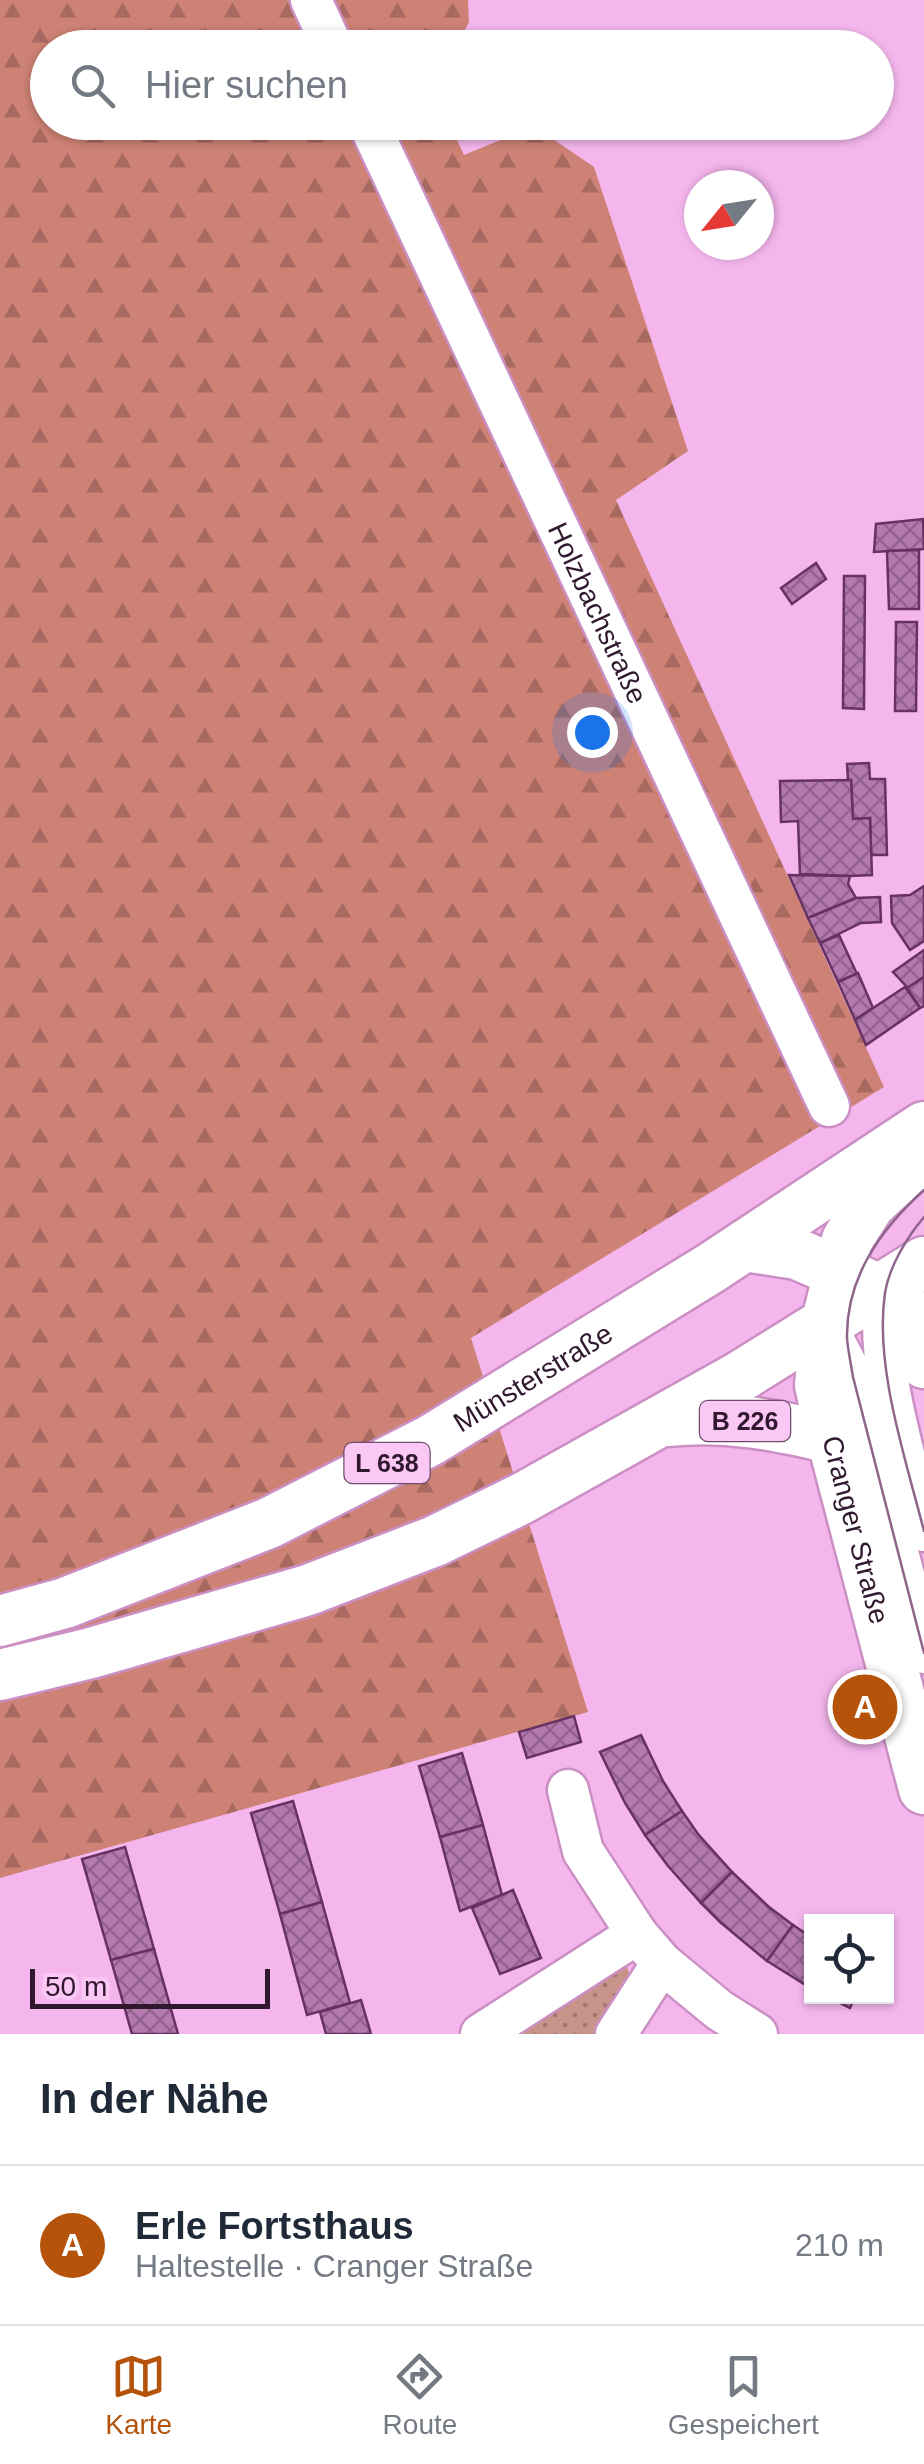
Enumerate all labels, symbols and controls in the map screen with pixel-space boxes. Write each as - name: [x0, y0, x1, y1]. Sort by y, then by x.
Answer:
- search box: [30, 30, 894, 140]
- icon: search: [65, 58, 120, 113]
- text: Hier suchen: [145, 64, 348, 106]
- north arrow: [684, 170, 774, 260]
- street label: Holzbachstraße: [542, 518, 653, 708]
- your location: [567, 707, 618, 758]
- street label: Münsterstraße: [448, 1317, 618, 1438]
- road number: B 226: [700, 1401, 790, 1441]
- street label: Cranger Straße: [816, 1433, 895, 1627]
- road number: L 638: [344, 1443, 430, 1483]
- pin: A: [832, 1670, 898, 1744]
- map controls: [804, 1914, 894, 2004]
- button: locate: [804, 1914, 894, 2004]
- scale bar: [30, 1964, 270, 2008]
- text: 50 m: [45, 1971, 107, 2002]
- text: In der Nähe: [40, 2075, 269, 2122]
- text: Erle Fortsthaus: [135, 2205, 414, 2247]
- text: A: [61, 2227, 84, 2263]
- text: 210 m: [795, 2227, 884, 2263]
- text: Haltestelle · Cranger Straße: [135, 2248, 533, 2284]
- tab: Karte: [105, 2349, 172, 2441]
- tab: Route: [383, 2349, 457, 2441]
- tab: Gespeichert: [668, 2349, 819, 2441]

